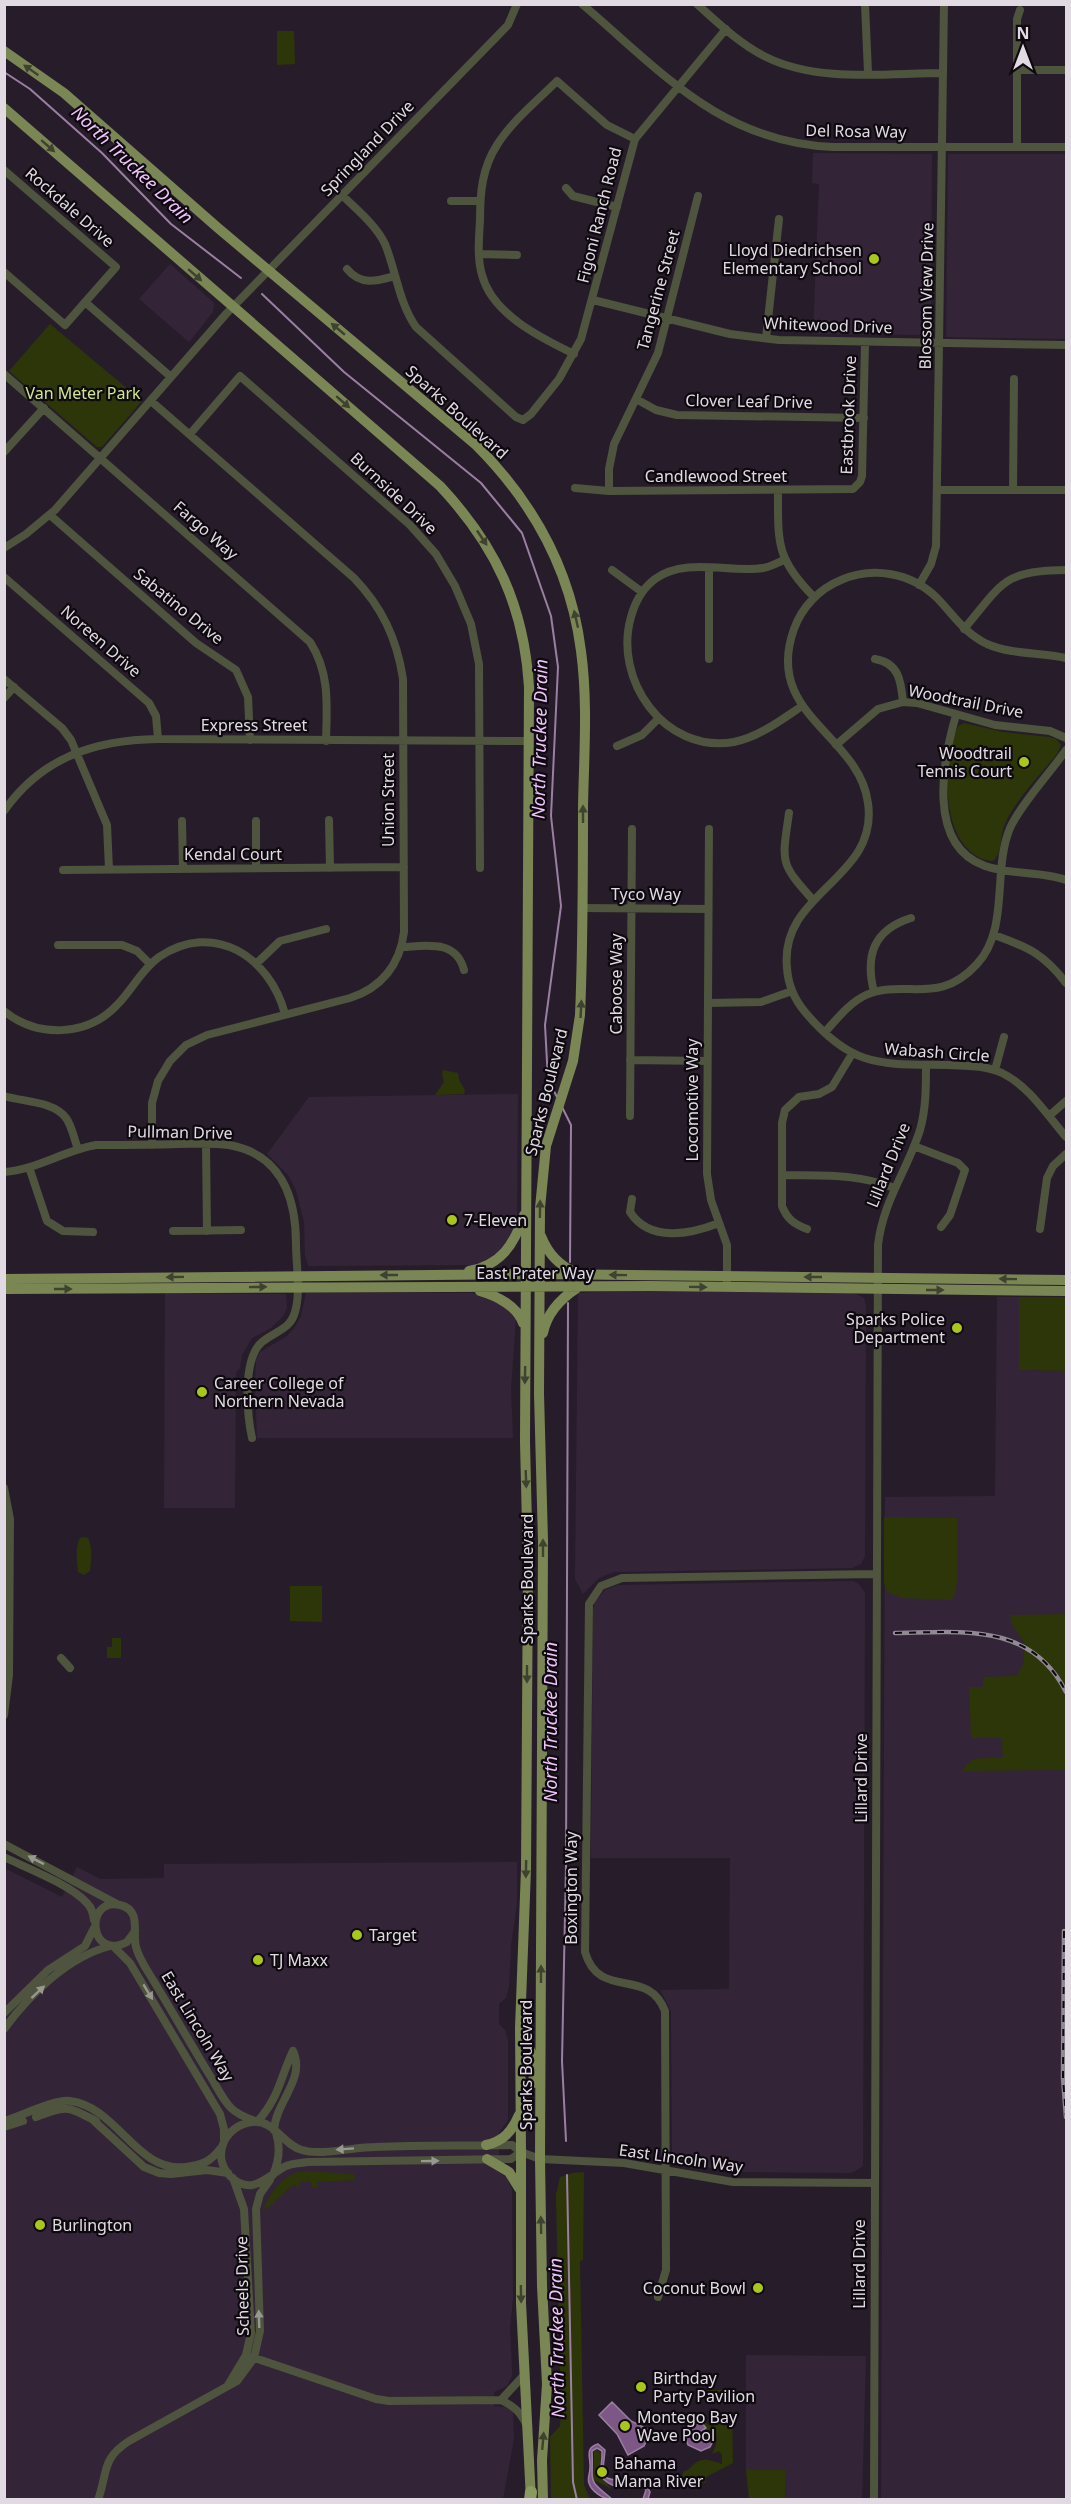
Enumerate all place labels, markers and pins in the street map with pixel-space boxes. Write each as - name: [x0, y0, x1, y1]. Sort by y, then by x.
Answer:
- place label: Lloyd Diedrichsen Elementary School: [723, 239, 862, 279]
- marker: Lloyd Diedrichsen Elementary School: [867, 252, 881, 266]
- place label: Woodtrail Tennis Court: [917, 742, 1012, 782]
- marker: Woodtrail Tennis Court: [1017, 755, 1031, 769]
- place label: 7-Eleven: [464, 1209, 527, 1231]
- marker: 7-Eleven: [445, 1213, 459, 1227]
- place label: Sparks Police Department: [846, 1308, 945, 1348]
- marker: Sparks Police Department: [950, 1321, 964, 1335]
- place label: Career College of Northern Nevada: [214, 1372, 345, 1412]
- marker: Career College of Northern Nevada: [195, 1385, 209, 1399]
- place label: Target: [369, 1924, 417, 1946]
- marker: Target: [350, 1928, 364, 1942]
- place label: TJ Maxx: [270, 1949, 328, 1971]
- marker: TJ Maxx: [251, 1953, 265, 1967]
- place label: Burlington: [52, 2214, 132, 2236]
- marker: Burlington: [33, 2218, 47, 2232]
- place label: Coconut Bowl: [643, 2277, 746, 2299]
- marker: Coconut Bowl: [751, 2281, 765, 2295]
- place label: Birthday Party Pavilion: [653, 2367, 755, 2407]
- marker: Birthday Party Pavilion: [634, 2380, 648, 2394]
- place label: Montego Bay Wave Pool: [637, 2406, 738, 2446]
- marker: Montego Bay Wave Pool: [618, 2419, 632, 2433]
- place label: Bahama Mama River: [614, 2452, 704, 2492]
- marker: Bahama Mama River: [595, 2465, 609, 2479]

